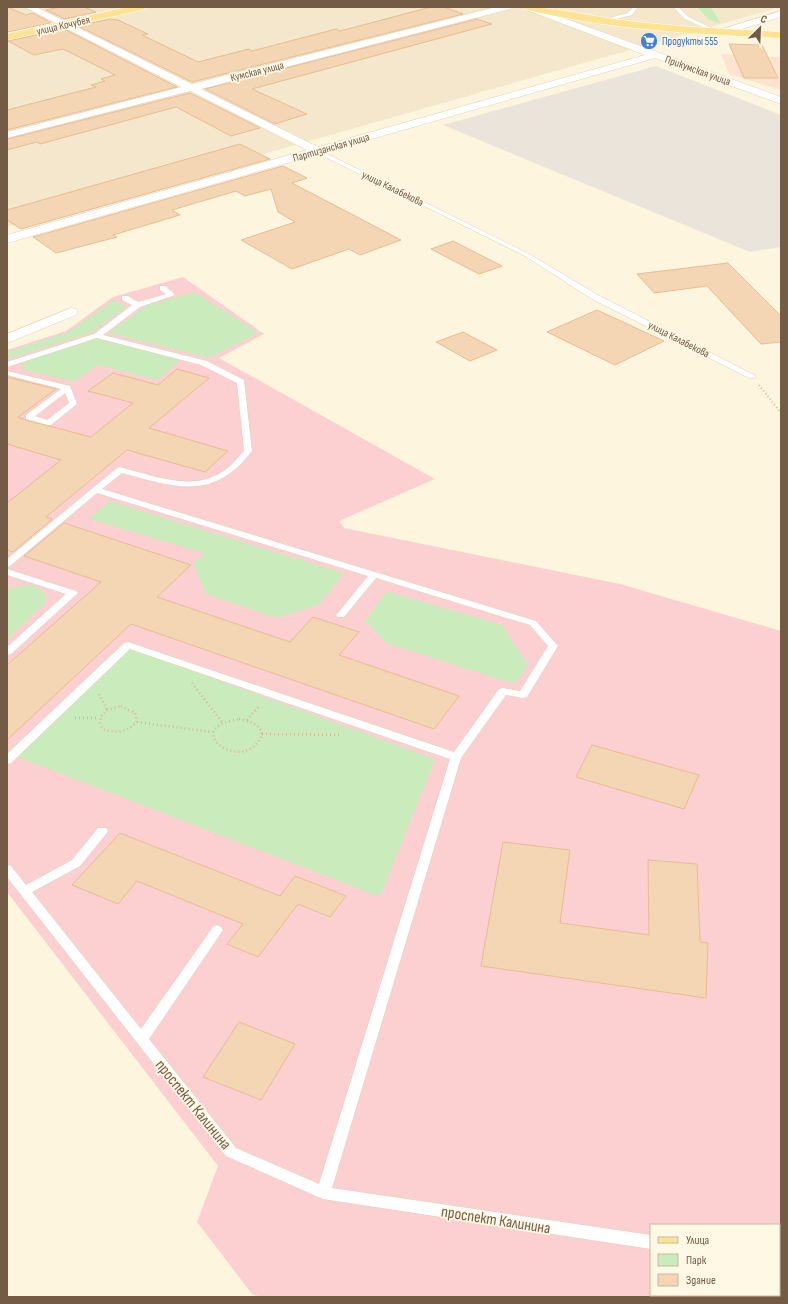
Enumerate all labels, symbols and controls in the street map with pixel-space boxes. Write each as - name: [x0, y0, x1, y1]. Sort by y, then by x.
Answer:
- north arrow: [740, 8, 780, 48]
- text: С: [759, 12, 769, 27]
- street label: улица Кочубея: [35, 13, 91, 38]
- supermarket icon: Продукты 555: [639, 31, 659, 51]
- place label: Продукты 555: [662, 35, 718, 48]
- street label: Прикумская улица: [663, 53, 732, 88]
- street label: Кумская улица: [229, 59, 285, 84]
- street label: Партизанская улица: [291, 130, 371, 165]
- street label: улица Калабекова: [360, 168, 426, 209]
- street label: улица Калабекова: [646, 318, 712, 360]
- street label: проспект Калинина: [151, 1056, 235, 1154]
- street label: проспект Калинина: [440, 1202, 552, 1238]
- legend: [650, 1224, 780, 1296]
- text: Улица: [686, 1233, 710, 1248]
- text: Парк: [686, 1253, 707, 1268]
- text: Здание: [686, 1273, 716, 1288]

